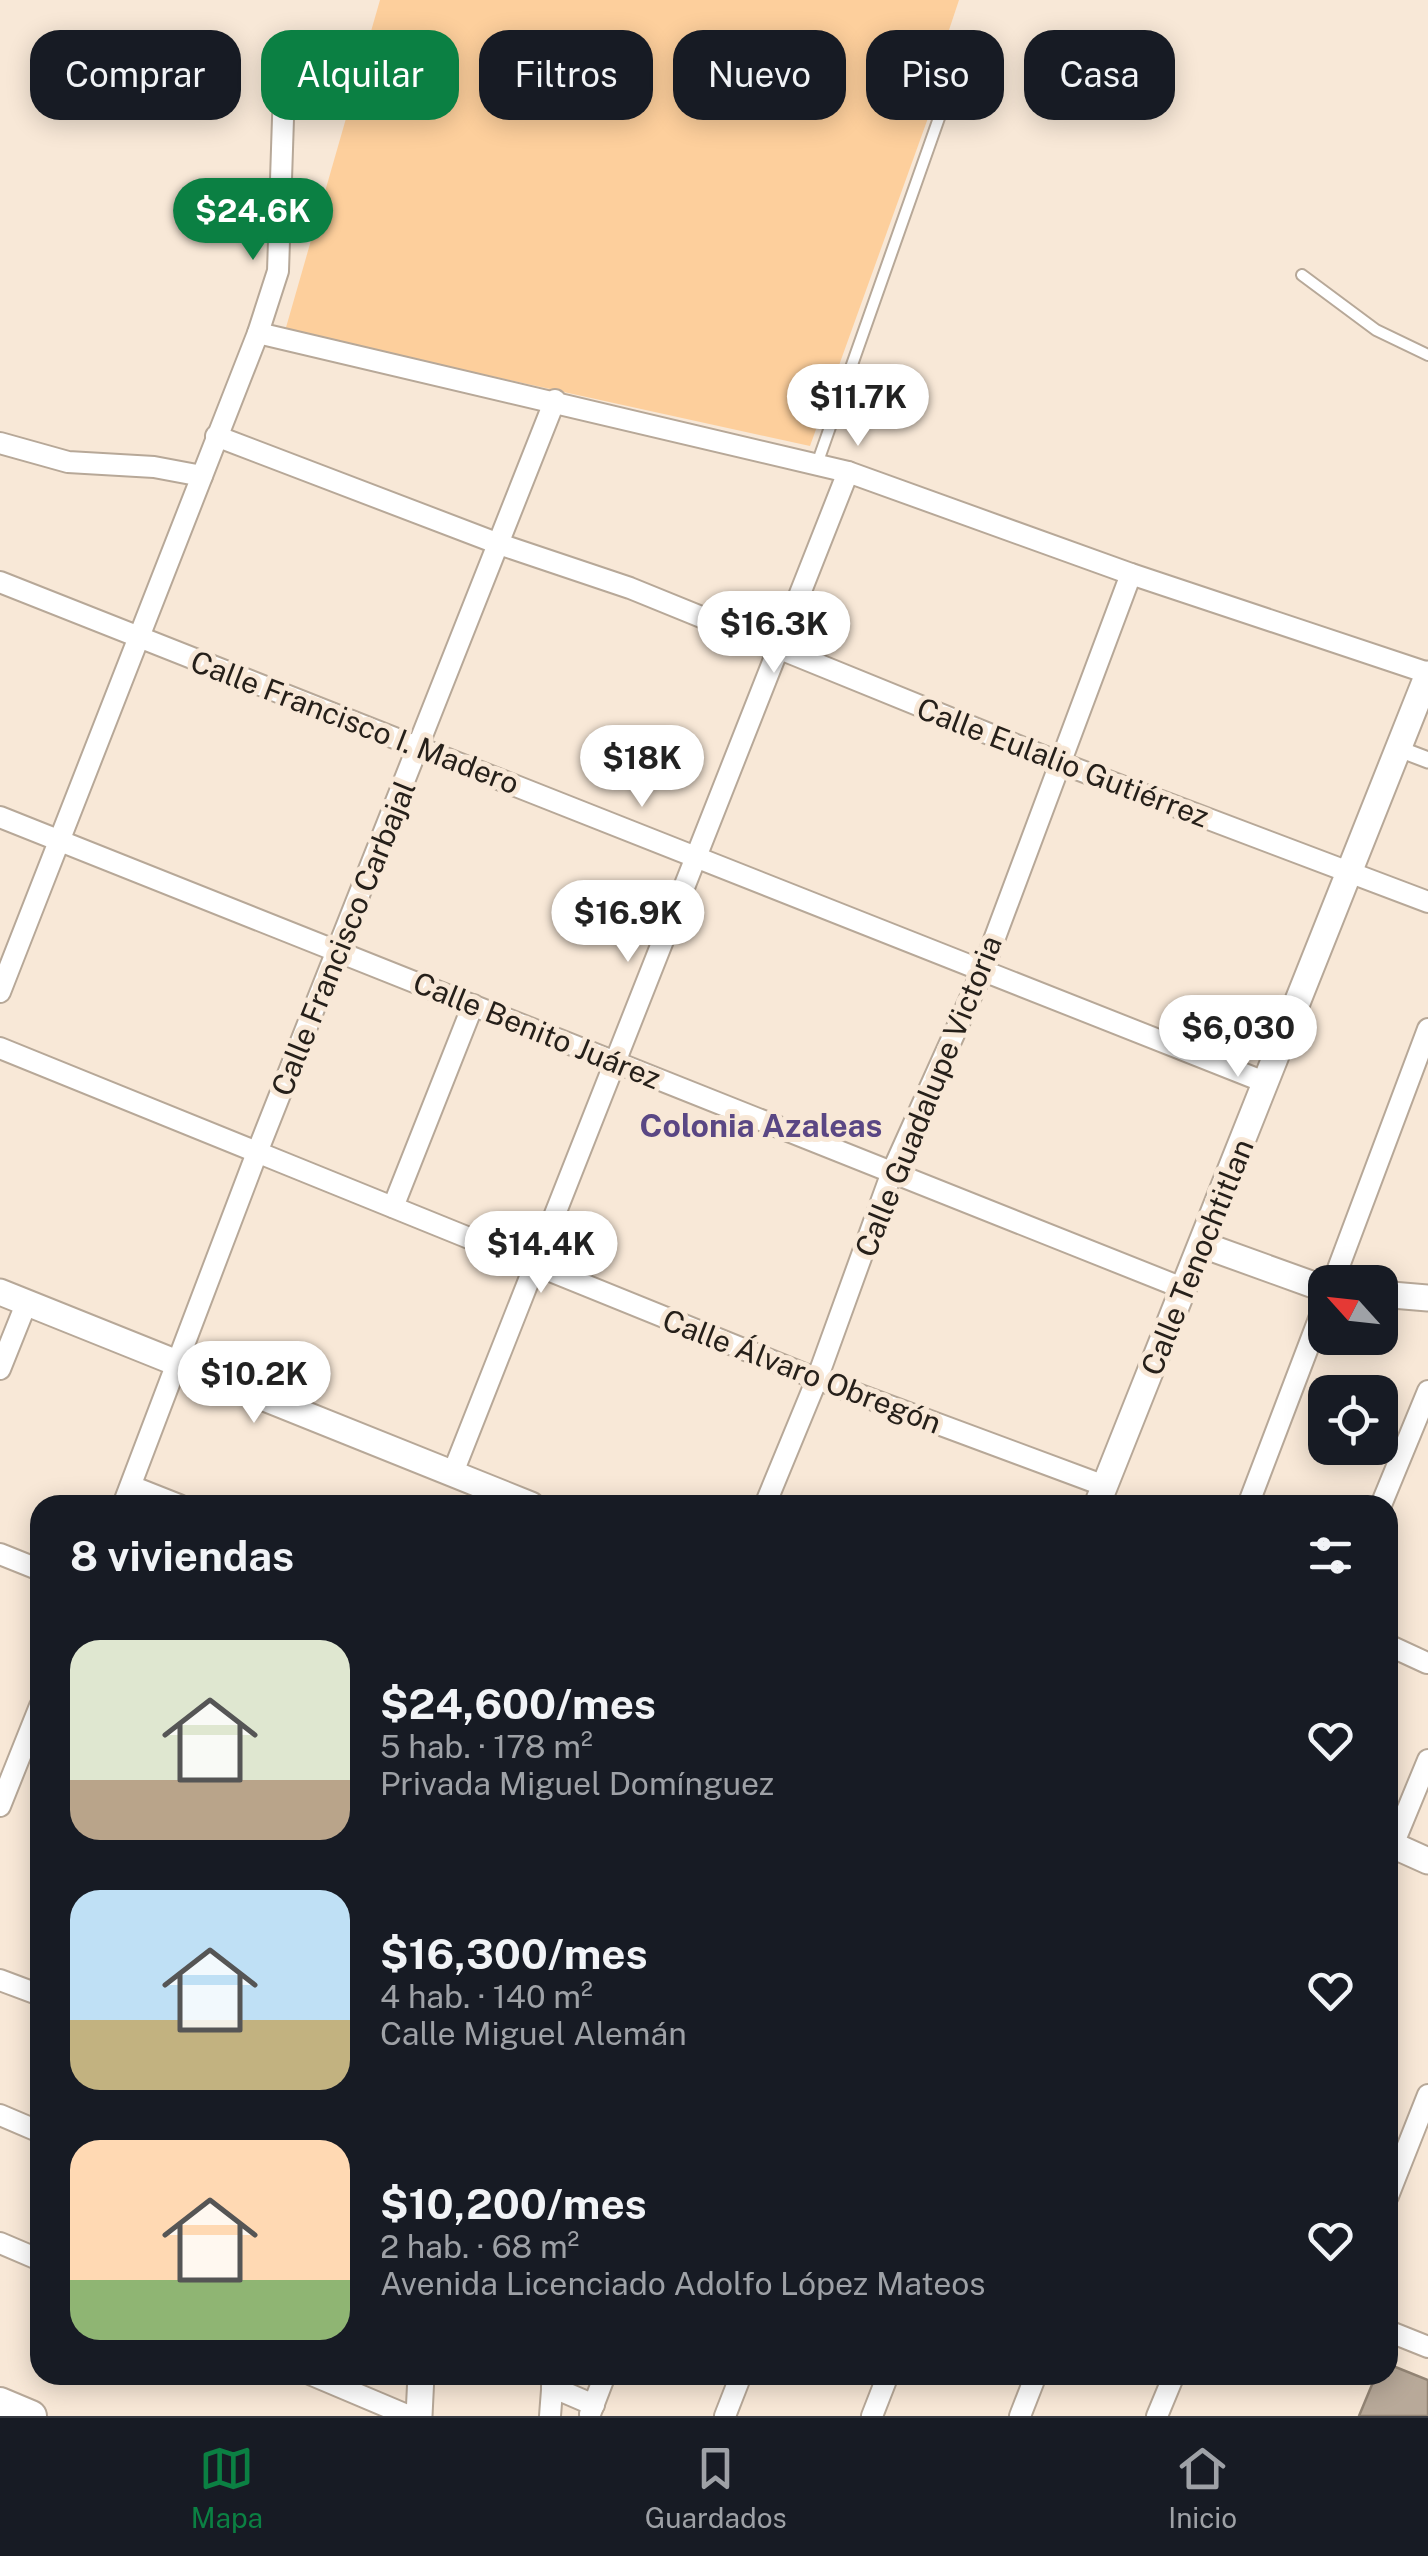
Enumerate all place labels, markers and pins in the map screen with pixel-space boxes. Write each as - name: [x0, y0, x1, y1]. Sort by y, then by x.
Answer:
- pin: $24.6K: [172, 178, 334, 263]
- pin: $11.7K: [777, 364, 939, 449]
- pin: $16.3K: [693, 591, 855, 676]
- pin: $18K: [583, 725, 701, 810]
- pin: $16.9K: [547, 880, 709, 965]
- pin: $6,030: [1157, 995, 1319, 1080]
- pin: $14.4K: [460, 1211, 622, 1296]
- pin: $10.2K: [173, 1341, 335, 1426]

